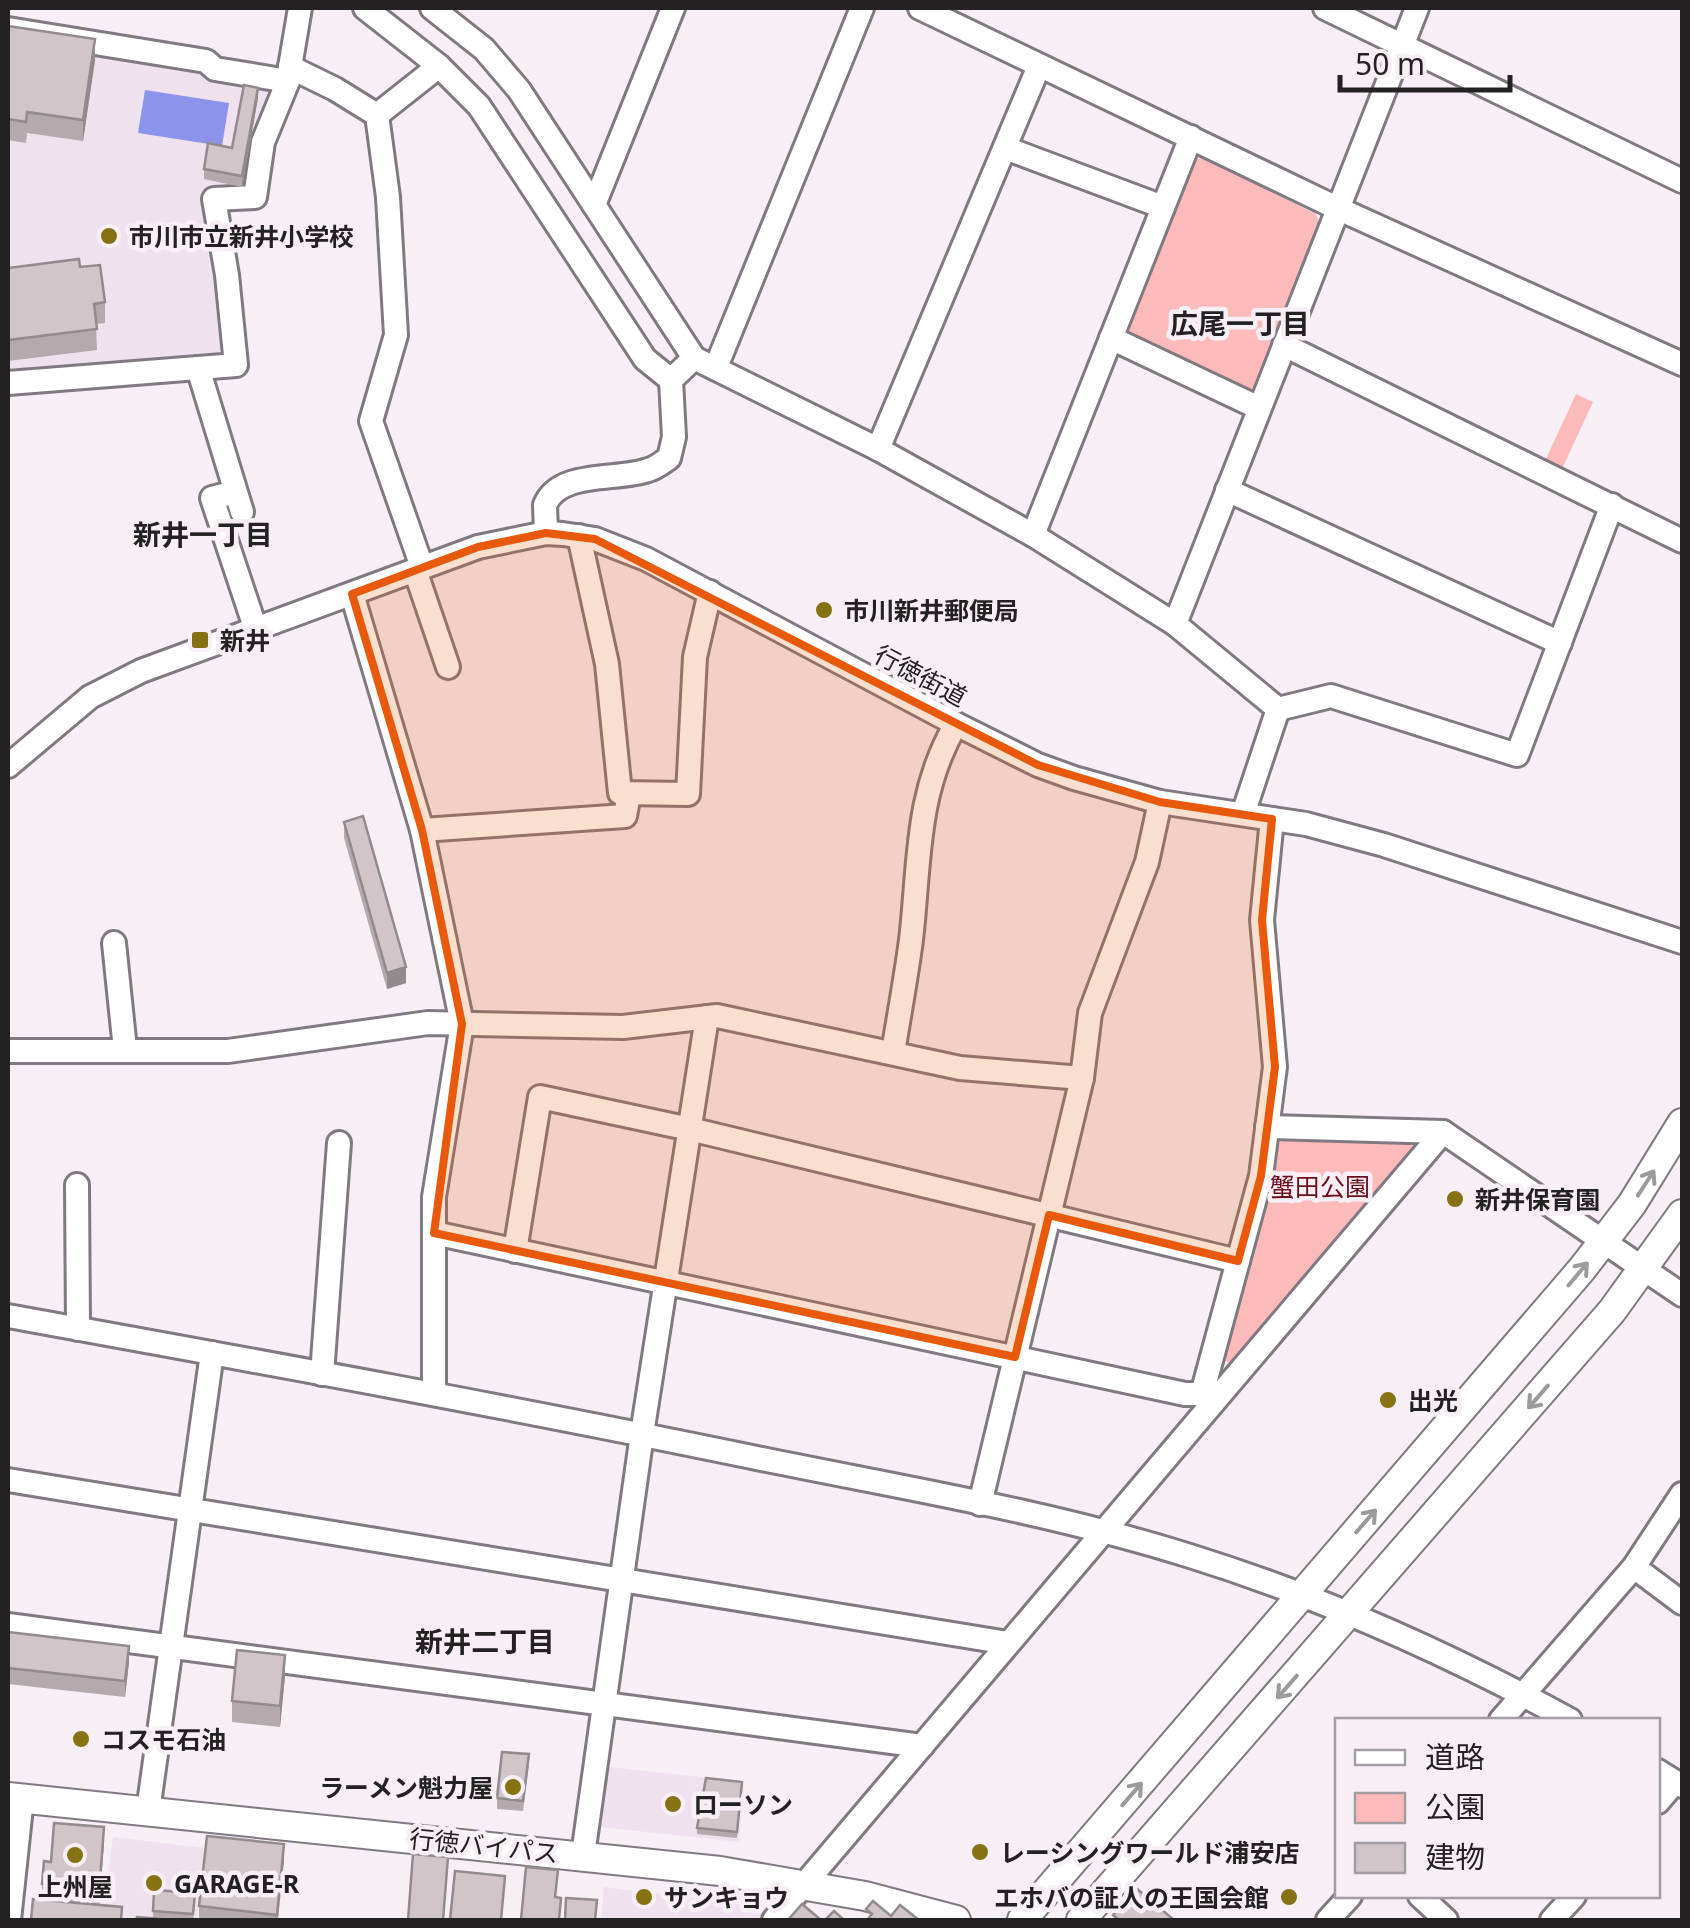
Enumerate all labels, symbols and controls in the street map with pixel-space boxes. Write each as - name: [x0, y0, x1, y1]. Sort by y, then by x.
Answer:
- scale bar: [1340, 30, 1510, 92]
- text: 50 m: [1355, 43, 1425, 84]
- place label: 市川市立新井小学校: [129, 219, 354, 253]
- marker: 市川市立新井小学校: [98, 225, 120, 247]
- district label: 広尾一丁目: [1170, 304, 1310, 342]
- district label: 新井一丁目: [133, 515, 273, 553]
- place label: 市川新井郵便局: [844, 593, 1019, 627]
- marker: 市川新井郵便局: [813, 599, 835, 621]
- place label: 新井: [220, 623, 270, 657]
- marker: 新井: [189, 629, 211, 651]
- street label: 行徳街道: [869, 637, 973, 713]
- park label: 蟹田公園: [1270, 1169, 1370, 1203]
- one-way arrow: [1635, 1169, 1656, 1198]
- place label: 新井保育園: [1475, 1182, 1600, 1216]
- marker: 新井保育園: [1444, 1188, 1466, 1210]
- one-way arrow: [1566, 1262, 1588, 1288]
- place label: 出光: [1408, 1383, 1458, 1417]
- one-way arrow: [1526, 1384, 1549, 1409]
- marker: 出光: [1377, 1389, 1399, 1411]
- one-way arrow: [1354, 1509, 1377, 1534]
- district label: 新井二丁目: [415, 1622, 555, 1660]
- one-way arrow: [1275, 1674, 1298, 1699]
- legend: [1335, 1718, 1660, 1898]
- place label: コスモ石油: [101, 1722, 226, 1756]
- marker: コスモ石油: [70, 1728, 92, 1750]
- text: 道路: [1425, 1736, 1485, 1777]
- place label: ラーメン魁力屋: [319, 1770, 493, 1804]
- marker: ラーメン魁力屋: [502, 1776, 524, 1798]
- one-way arrow: [1120, 1781, 1142, 1807]
- text: 公園: [1425, 1786, 1485, 1827]
- place label: ローソン: [693, 1787, 793, 1821]
- marker: ローソン: [662, 1793, 684, 1815]
- street label: 行徳バイパス: [408, 1820, 560, 1870]
- place label: レーシングワールド浦安店: [1000, 1835, 1300, 1869]
- text: 建物: [1425, 1836, 1485, 1877]
- marker: レーシングワールド浦安店: [969, 1841, 991, 1863]
- marker: 上州屋: [64, 1844, 86, 1866]
- place label: GARAGE-R: [174, 1866, 300, 1900]
- place label: 上州屋: [37, 1869, 113, 1903]
- marker: GARAGE-R: [143, 1872, 165, 1894]
- place label: サンキョウ: [664, 1880, 789, 1914]
- place label: エホバの証人の王国会館: [994, 1880, 1269, 1914]
- marker: サンキョウ: [633, 1886, 655, 1908]
- marker: エホバの証人の王国会館: [1278, 1886, 1300, 1908]

